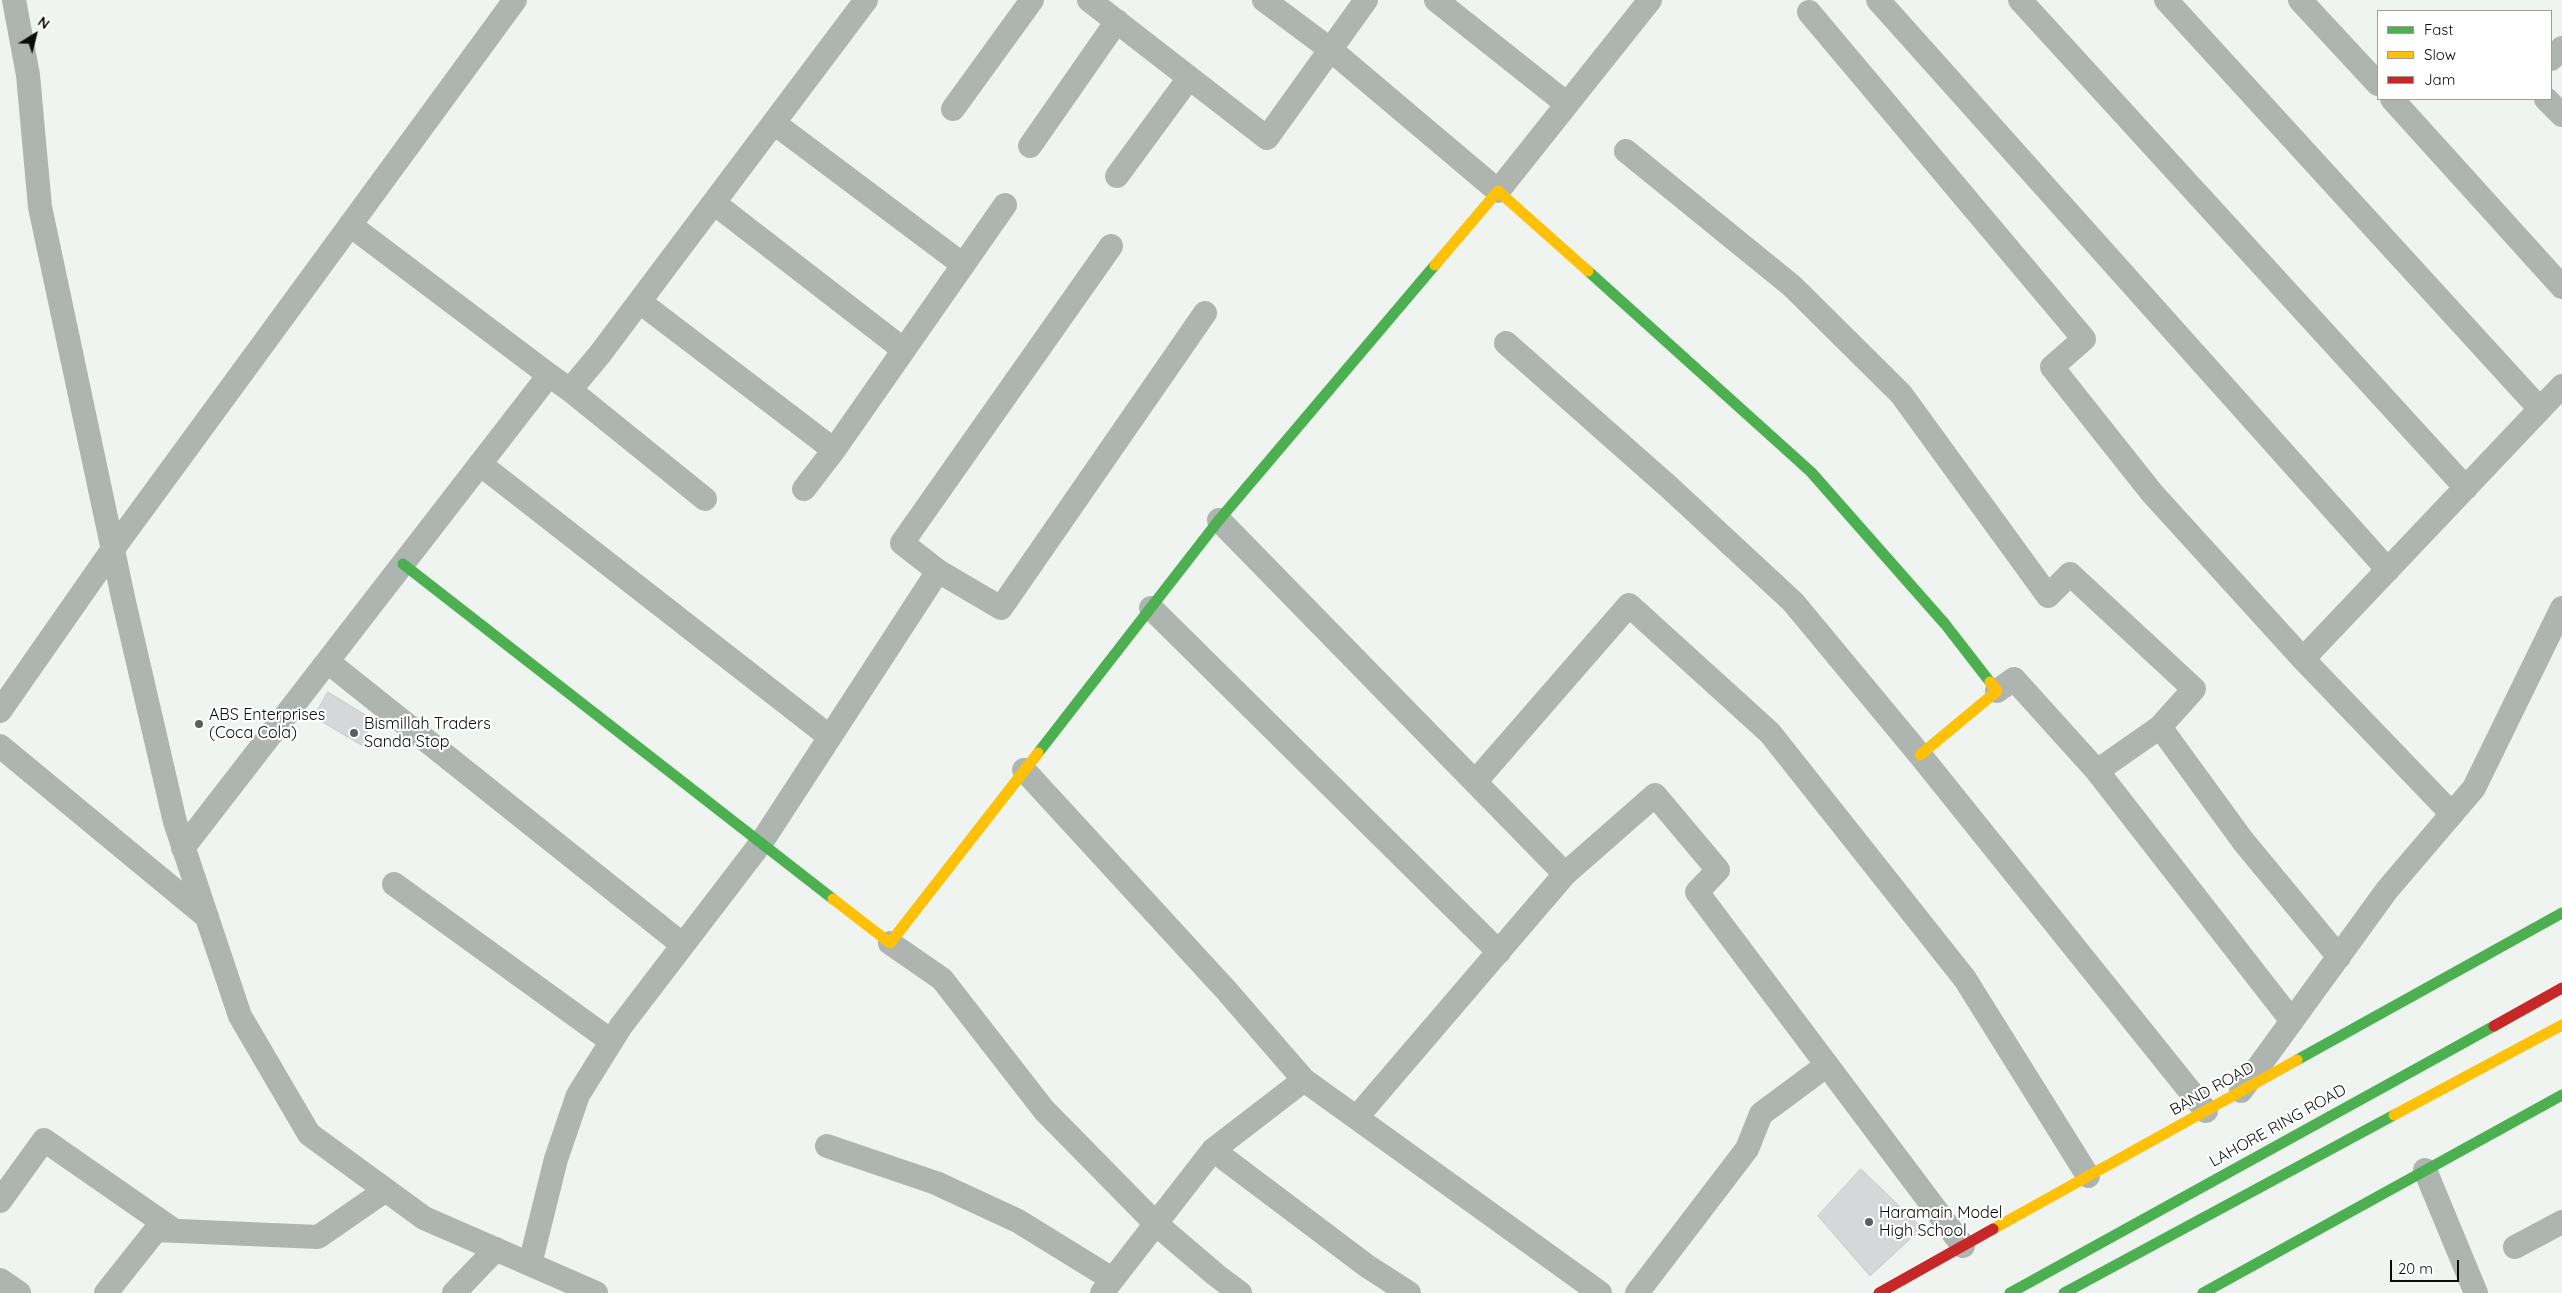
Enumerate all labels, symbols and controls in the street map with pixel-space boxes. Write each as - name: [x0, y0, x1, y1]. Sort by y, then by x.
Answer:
- north arrow: [10, 10, 60, 60]
- legend: [2377, 10, 2552, 100]
- text: N: [34, 13, 53, 33]
- text: Fast: [2424, 20, 2453, 39]
- text: Slow: [2424, 45, 2456, 64]
- text: Jam: [2424, 70, 2455, 89]
- place label: ABS Enterprises (Coca Cola): [209, 705, 325, 743]
- place label: Bismillah Traders Sanda Stop: [364, 714, 491, 752]
- marker: ABS Enterprises (Coca Cola): [193, 718, 205, 730]
- marker: Bismillah Traders Sanda Stop: [348, 727, 360, 739]
- street label: BAND ROAD: [2167, 1058, 2257, 1120]
- street label: LAHORE RING ROAD: [2206, 1080, 2350, 1172]
- place label: Haramain Model High School: [1879, 1203, 2003, 1241]
- marker: Haramain Model High School: [1863, 1216, 1875, 1228]
- scale bar: [2392, 1250, 2461, 1282]
- text: 20 m: [2398, 1259, 2433, 1278]

